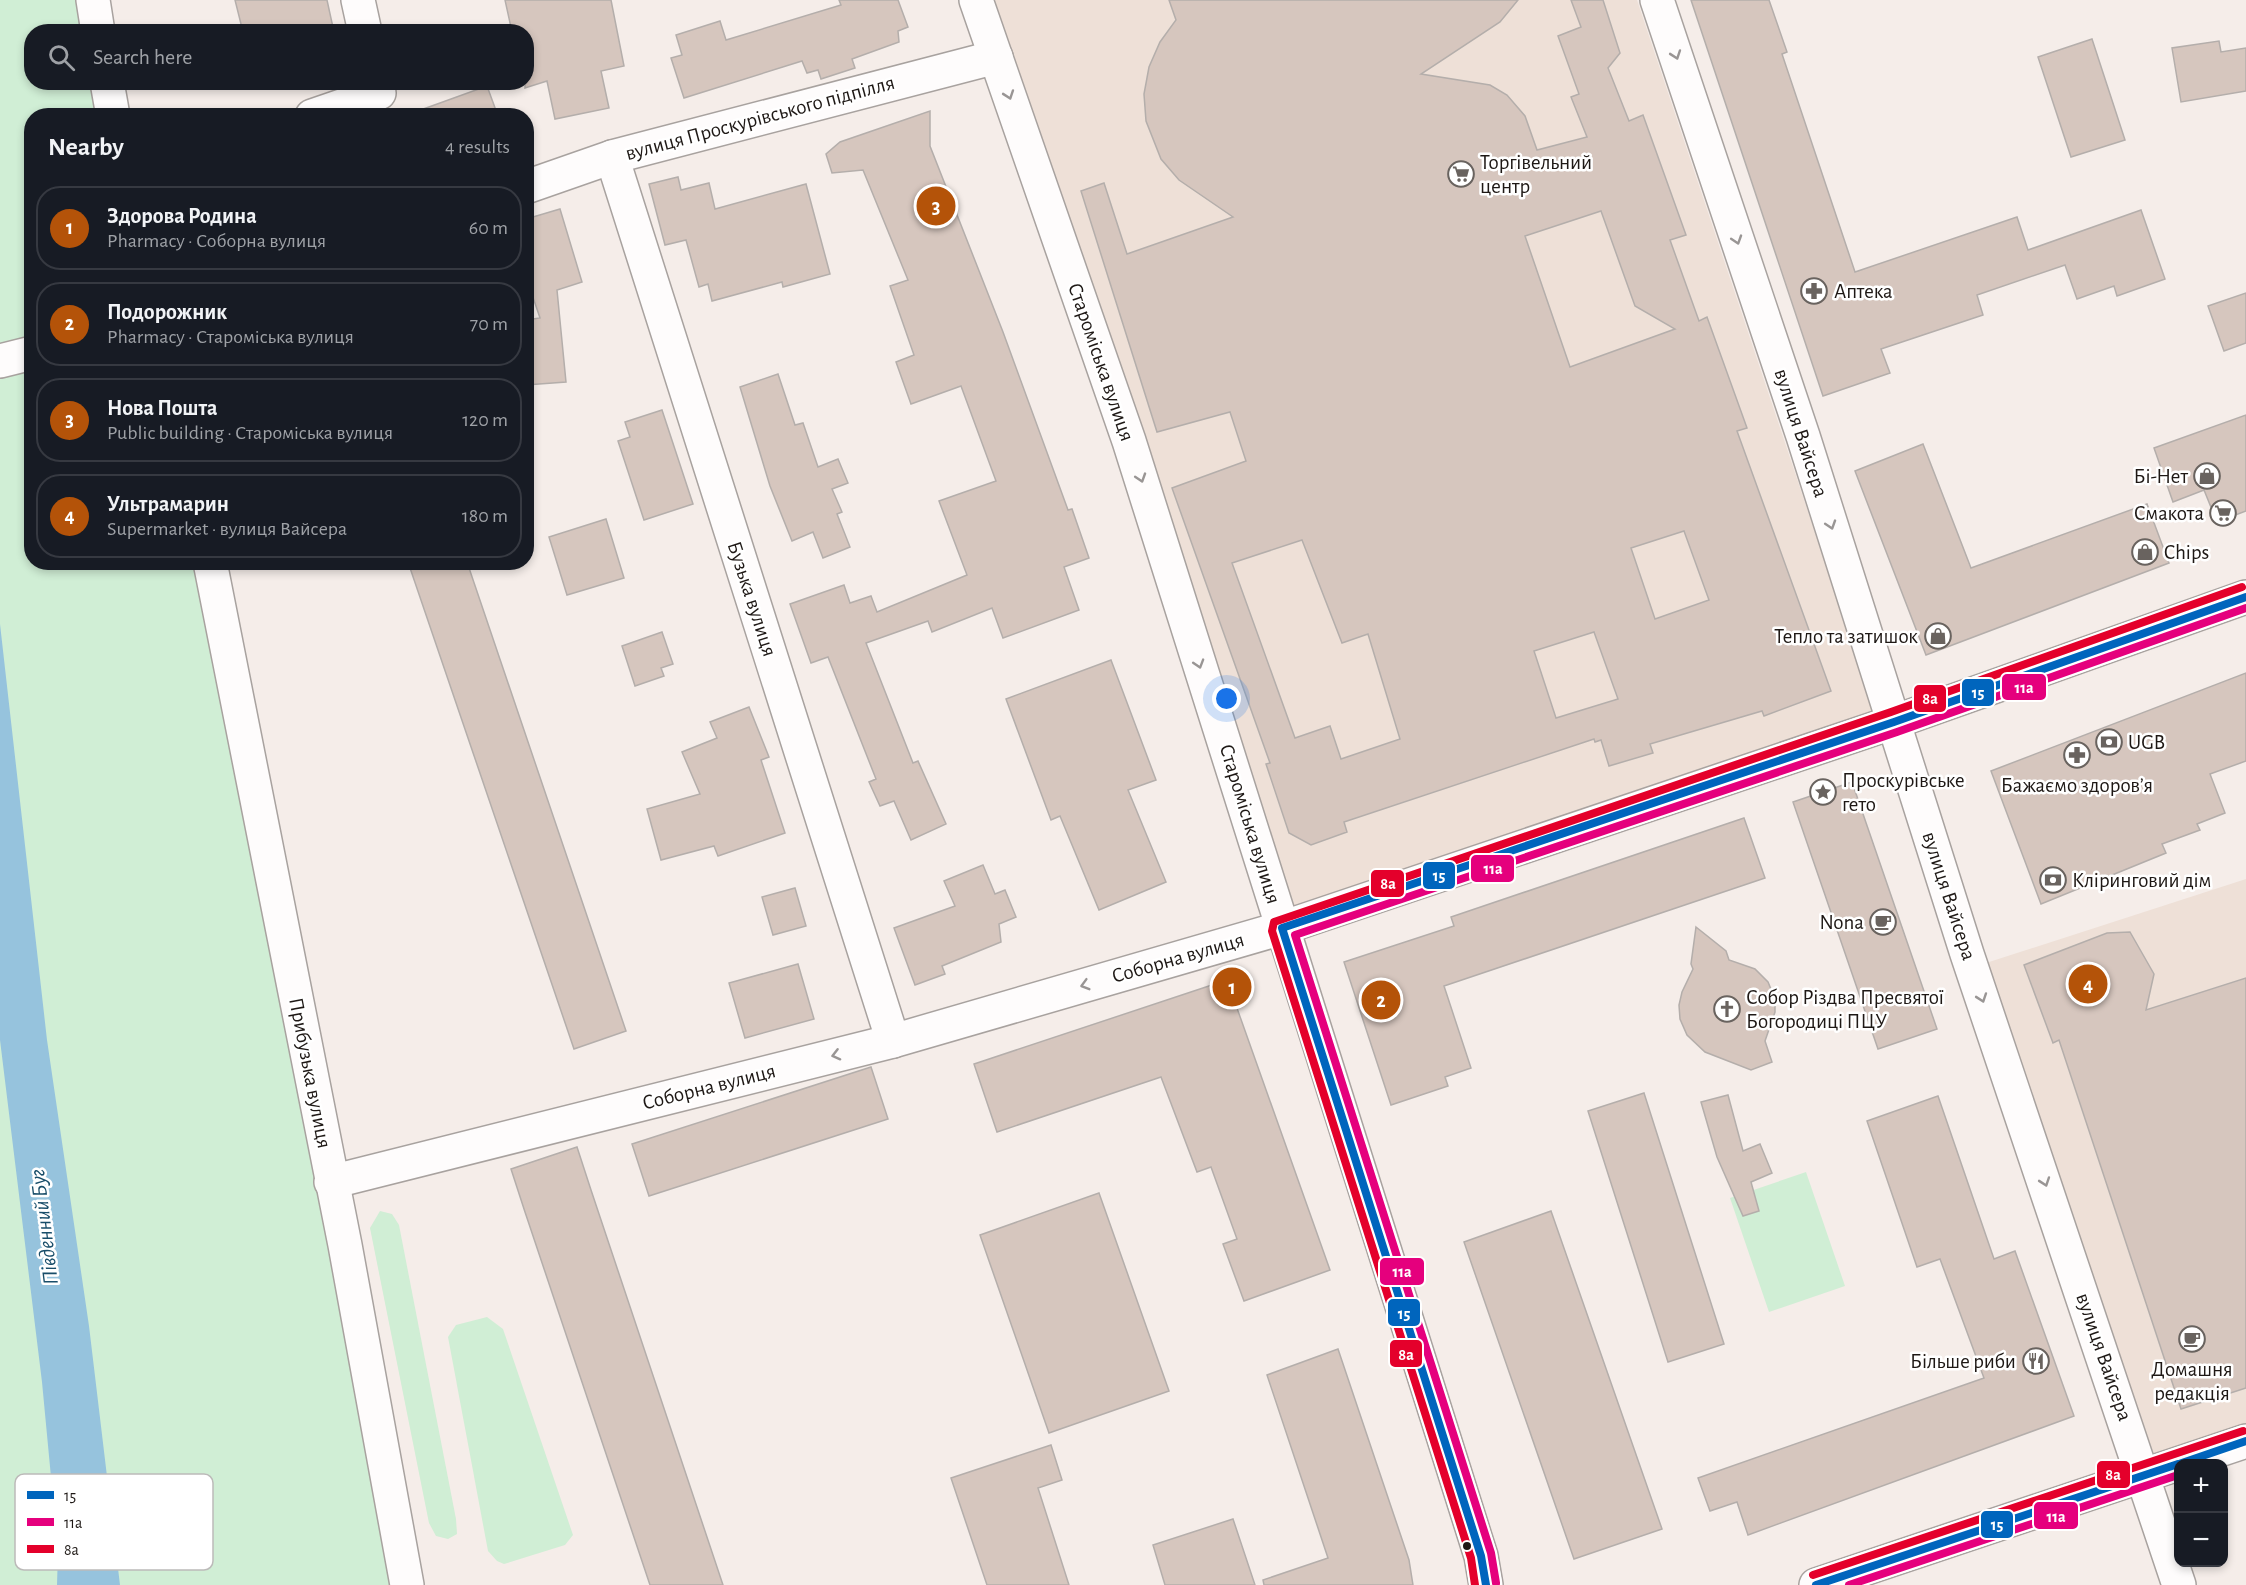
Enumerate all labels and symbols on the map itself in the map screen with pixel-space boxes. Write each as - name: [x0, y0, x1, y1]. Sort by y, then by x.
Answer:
- one-way arrow: [1668, 49, 1681, 60]
- street label: вулиця Проскурівського підпілля: [623, 72, 897, 164]
- one-way arrow: [1001, 89, 1014, 100]
- place label: Торгівельний центр: [1480, 152, 1592, 197]
- supermarket icon: Торгівельний центр: [1446, 159, 1476, 189]
- pin: 3: [916, 184, 956, 228]
- one-way arrow: [1730, 234, 1743, 245]
- pharmacy icon: Аптека: [1799, 276, 1829, 306]
- street label: Староміська вулиця: [1064, 280, 1138, 444]
- place label: Аптека: [1834, 281, 1893, 302]
- street label: вулиця Вайсера: [1770, 366, 1832, 500]
- shop icon: Бі-Нет: [2192, 461, 2222, 491]
- place label: Бі-Нет: [2134, 466, 2188, 487]
- one-way arrow: [1134, 472, 1146, 483]
- supermarket icon: Смакота: [2208, 498, 2238, 528]
- place label: Смакота: [2134, 503, 2204, 524]
- one-way arrow: [1824, 519, 1836, 530]
- shop icon: Chips: [2130, 537, 2160, 567]
- street label: Бузька вулиця: [724, 539, 780, 659]
- place label: Chips: [2164, 542, 2209, 563]
- shop icon: Тепло та затишок: [1923, 621, 1953, 651]
- place label: Тепло та затишок: [1774, 626, 1918, 647]
- one-way arrow: [1192, 658, 1205, 669]
- line badge: 11а: [2001, 673, 2047, 701]
- line badge: 15: [1961, 678, 1995, 707]
- text: 11а: [2014, 680, 2034, 696]
- your location: [1212, 684, 1241, 713]
- line badge: 8а: [1913, 684, 1947, 713]
- text: 15: [1972, 685, 1984, 701]
- text: 8а: [1922, 691, 1938, 707]
- bank icon: UGB: [2094, 727, 2124, 757]
- place label: UGB: [2128, 732, 2165, 753]
- pharmacy icon: Бажаємо здоровʼя: [2062, 740, 2092, 770]
- street label: Староміська вулиця: [1216, 742, 1284, 906]
- place label: Проскурівське гето: [1842, 770, 1965, 815]
- place label: Бажаємо здоровʼя: [2001, 775, 2153, 796]
- place icon: Проскурівське гето: [1808, 777, 1838, 807]
- street label: вулиця Вайсера: [1918, 829, 1980, 963]
- line badge: 11а: [1470, 854, 1515, 883]
- line badge: 15: [1422, 861, 1456, 890]
- text: 11а: [1483, 861, 1503, 877]
- bank icon: Кліринговий дім: [2038, 865, 2068, 895]
- text: 15: [1433, 868, 1445, 884]
- line badge: 8а: [1370, 869, 1405, 898]
- place label: Кліринговий дім: [2072, 870, 2211, 891]
- text: 8а: [1380, 876, 1396, 892]
- cafe icon: Nona: [1868, 907, 1898, 937]
- place label: Nona: [1819, 912, 1864, 933]
- street label: Соборна вулиця: [1109, 929, 1247, 987]
- pin: 4: [2068, 962, 2108, 1006]
- pin: 1: [1212, 964, 1252, 1010]
- one-way arrow: [1080, 978, 1091, 990]
- pin: 2: [1362, 978, 1400, 1022]
- place label: Собор Різдва Пресвятої Богородиці ПЦУ: [1746, 987, 1944, 1032]
- one-way arrow: [1974, 992, 1987, 1003]
- church icon: Собор Різдва Пресвятої Богородиці ПЦУ: [1712, 994, 1742, 1024]
- street label: Прибузька вулиця: [285, 996, 335, 1150]
- one-way arrow: [831, 1047, 841, 1060]
- street label: Соборна вулиця: [640, 1060, 778, 1114]
- water label: Південний Буг: [26, 1168, 62, 1286]
- one-way arrow: [2037, 1176, 2050, 1187]
- line badge: 11а: [1379, 1257, 1425, 1286]
- text: 11а: [1392, 1264, 1412, 1280]
- street label: вулиця Вайсера: [2072, 1290, 2136, 1424]
- line badge: 15: [1387, 1298, 1421, 1327]
- text: 15: [1398, 1306, 1410, 1322]
- cafe icon: Домашня редакція: [2177, 1324, 2207, 1354]
- line badge: 8а: [1389, 1339, 1423, 1368]
- restaurant icon: Більше риби: [2021, 1346, 2051, 1376]
- text: 8а: [1398, 1347, 1414, 1363]
- place label: Більше риби: [1910, 1351, 2016, 1372]
- place label: Домашня редакція: [2151, 1359, 2233, 1404]
- line badge: 8а: [2096, 1460, 2131, 1489]
- text: 8а: [2105, 1467, 2121, 1483]
- legend: [15, 1474, 213, 1570]
- text: 15: [64, 1488, 76, 1504]
- line badge: 11а: [2033, 1501, 2079, 1530]
- text: 11а: [2046, 1509, 2066, 1525]
- line badge: 15: [1980, 1510, 2014, 1539]
- text: 11а: [64, 1515, 82, 1531]
- text: 15: [1991, 1517, 2003, 1533]
- unlabelled marker: [1461, 1540, 1473, 1552]
- text: 8а: [64, 1542, 79, 1558]

